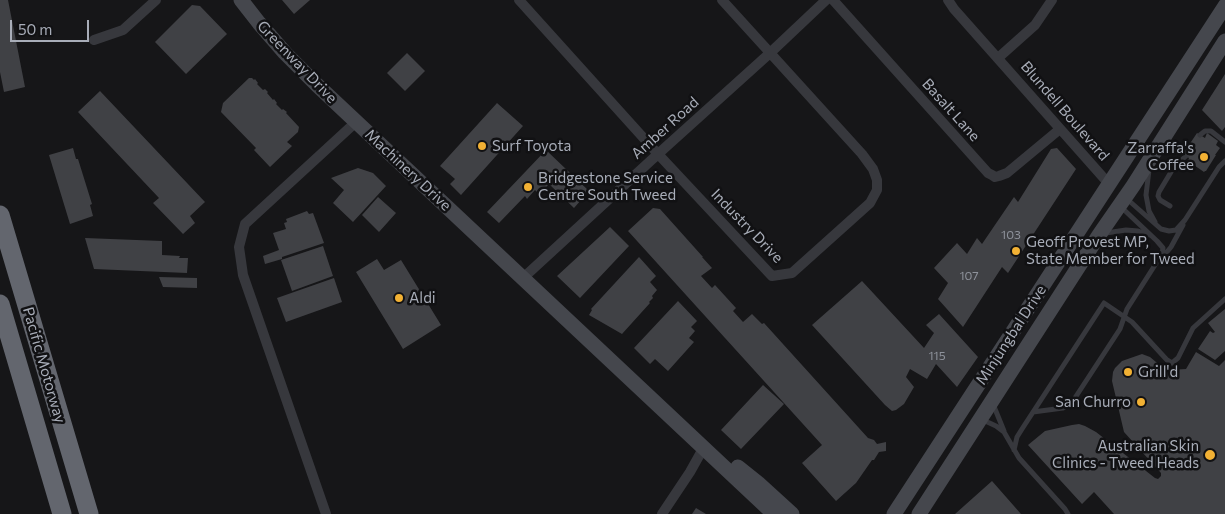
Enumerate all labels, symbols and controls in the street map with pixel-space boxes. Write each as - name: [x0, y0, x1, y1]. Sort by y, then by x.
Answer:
- scale bar: [12, 10, 91, 42]
- street label: Greenway Drive: [253, 17, 341, 107]
- text: 50 m: [18, 20, 52, 38]
- street label: Blundell Boulevard: [1017, 58, 1113, 164]
- street label: Basalt Lane: [918, 75, 984, 145]
- street label: Amber Road: [628, 93, 702, 163]
- street label: Machinery Drive: [361, 125, 455, 215]
- place label: Surf Toyota: [492, 137, 571, 155]
- place label: Zarraffa's Coffee: [1127, 139, 1194, 174]
- marker: Surf Toyota: [476, 140, 488, 152]
- marker: Zarraffa's Coffee: [1198, 151, 1210, 163]
- place label: Bridgestone Service Centre South Tweed: [538, 169, 676, 204]
- marker: Bridgestone Service Centre South Tweed: [522, 181, 534, 193]
- street label: Industry Drive: [707, 185, 787, 267]
- house number: 103: [1001, 228, 1021, 242]
- place label: Geoff Provest MP, State Member for Tweed: [1026, 233, 1195, 268]
- marker: Geoff Provest MP, State Member for Tweed: [1010, 245, 1022, 257]
- house number: 107: [959, 269, 979, 283]
- street label: Minjungbal Drive: [972, 282, 1050, 388]
- place label: Aldi: [409, 289, 436, 307]
- marker: Aldi: [393, 292, 405, 304]
- street label: Pacific Motorway: [19, 305, 69, 425]
- house number: 115: [928, 349, 946, 363]
- place label: Grill'd: [1138, 363, 1178, 381]
- marker: Grill'd: [1122, 366, 1134, 378]
- place label: San Churro: [1055, 393, 1131, 411]
- marker: San Churro: [1135, 396, 1147, 408]
- place label: Australian Skin Clinics - Tweed Heads: [1052, 437, 1199, 472]
- marker: Australian Skin Clinics - Tweed Heads: [1203, 448, 1217, 462]

